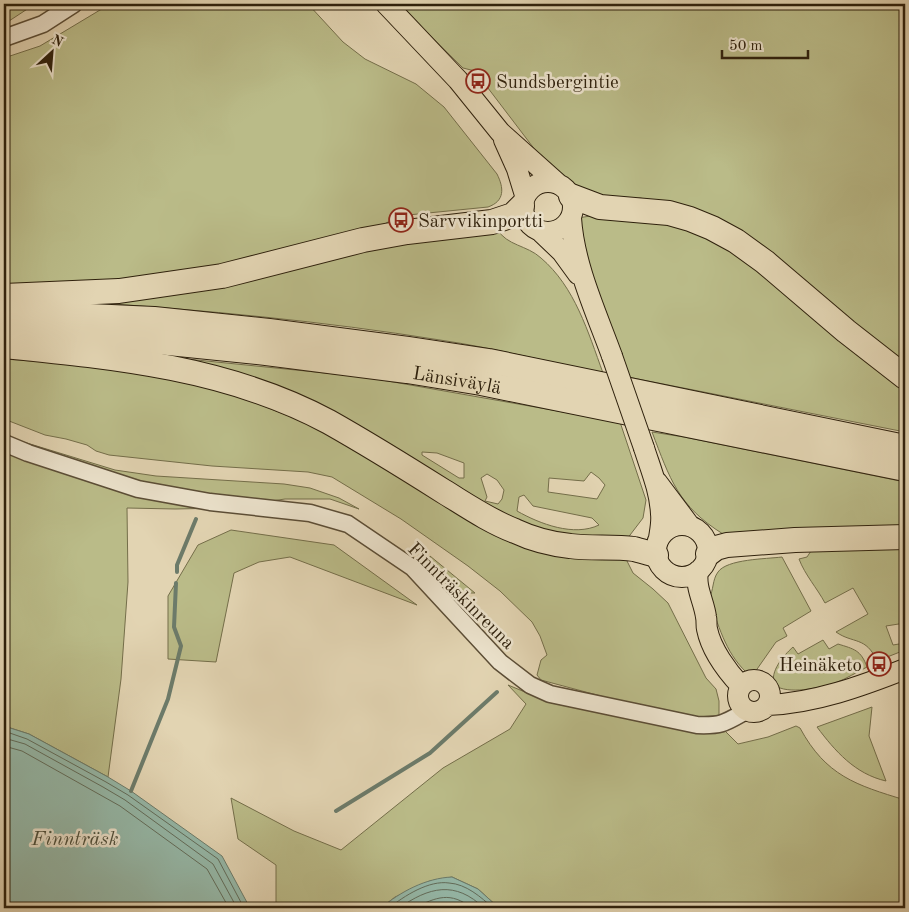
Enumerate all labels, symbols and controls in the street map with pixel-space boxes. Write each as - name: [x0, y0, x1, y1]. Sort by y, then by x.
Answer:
- north arrow: [28, 28, 78, 78]
- scale bar: [722, 28, 808, 60]
- text: N: [49, 33, 65, 50]
- text: 50 m: [729, 39, 763, 54]
- bus stop icon: Sundsbergintie: [465, 68, 491, 94]
- place label: Sundsbergintie: [496, 74, 619, 93]
- bus stop icon: Sarvvikinportti: [388, 207, 414, 233]
- place label: Sarvvikinportti: [418, 213, 543, 232]
- street label: Länsiväylä: [411, 365, 503, 399]
- street label: Finnträskinreuna: [403, 540, 518, 654]
- bus stop icon: Heinäketo: [866, 651, 892, 677]
- place label: Heinäketo: [779, 657, 862, 676]
- water label: Finnträsk: [30, 830, 119, 850]

